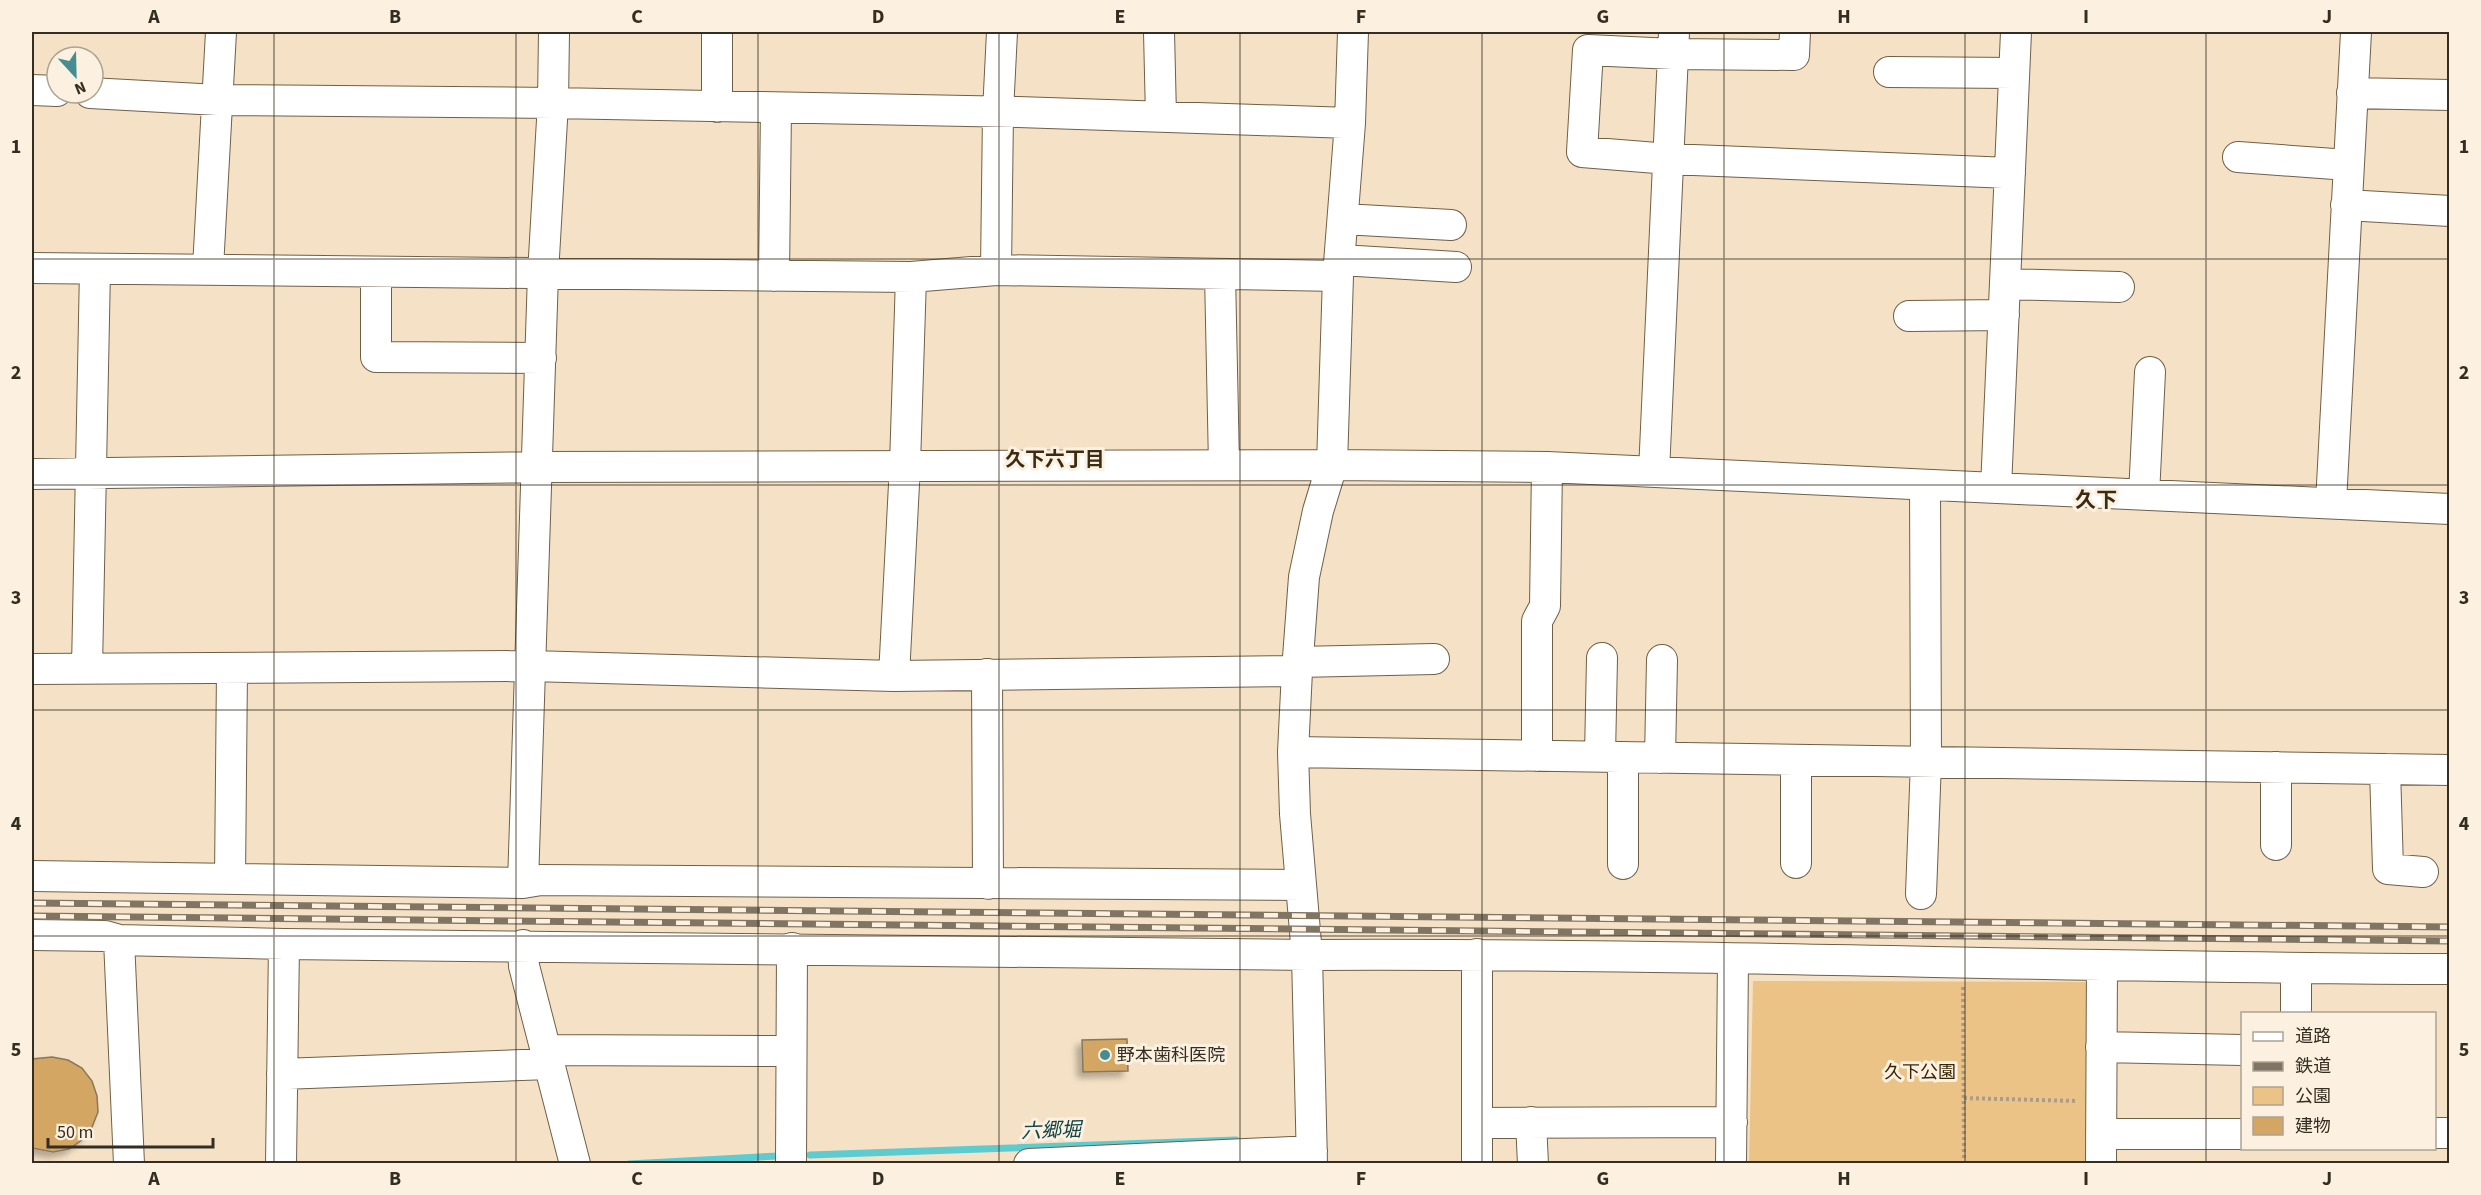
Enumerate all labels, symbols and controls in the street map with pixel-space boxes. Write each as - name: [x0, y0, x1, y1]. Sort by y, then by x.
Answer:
- text: A: [147, 3, 160, 31]
- text: B: [389, 3, 401, 31]
- text: C: [631, 3, 643, 31]
- text: D: [872, 3, 884, 31]
- text: E: [1115, 3, 1125, 31]
- text: F: [1356, 3, 1366, 31]
- text: G: [1597, 3, 1609, 31]
- text: H: [1837, 3, 1851, 31]
- text: I: [2083, 3, 2089, 31]
- text: J: [2322, 3, 2332, 31]
- north arrow: [45, 45, 105, 105]
- text: N: [71, 76, 89, 100]
- text: 1: [11, 133, 21, 161]
- text: 1: [2459, 133, 2469, 161]
- text: 2: [11, 359, 21, 387]
- text: 2: [2459, 359, 2469, 387]
- district label: 久下六丁目: [1005, 446, 1105, 474]
- district label: 久下: [2075, 485, 2117, 515]
- text: 3: [11, 584, 21, 612]
- text: 3: [2459, 584, 2469, 612]
- text: 4: [11, 810, 22, 838]
- text: 4: [2459, 810, 2470, 838]
- legend: [2241, 1012, 2436, 1150]
- text: 道路: [2295, 1024, 2331, 1049]
- text: 5: [11, 1036, 21, 1064]
- text: 5: [2459, 1036, 2469, 1064]
- place label: 野本歯科医院: [1117, 1043, 1225, 1068]
- marker: 野本歯科医院: [1098, 1048, 1112, 1062]
- text: 鉄道: [2295, 1054, 2331, 1079]
- park label: 久下公園: [1884, 1060, 1956, 1085]
- text: 公園: [2295, 1084, 2331, 1109]
- scale bar: [48, 1111, 213, 1149]
- text: 建物: [2295, 1114, 2331, 1139]
- water label: 六郷堀: [1021, 1116, 1085, 1146]
- text: 50 m: [57, 1120, 93, 1145]
- text: A: [147, 1165, 160, 1193]
- text: B: [389, 1165, 401, 1193]
- text: C: [631, 1165, 643, 1193]
- text: D: [872, 1165, 884, 1193]
- text: E: [1115, 1165, 1125, 1193]
- text: F: [1356, 1165, 1366, 1193]
- text: G: [1597, 1165, 1609, 1193]
- text: H: [1837, 1165, 1851, 1193]
- text: I: [2083, 1165, 2089, 1193]
- text: J: [2322, 1165, 2332, 1193]

